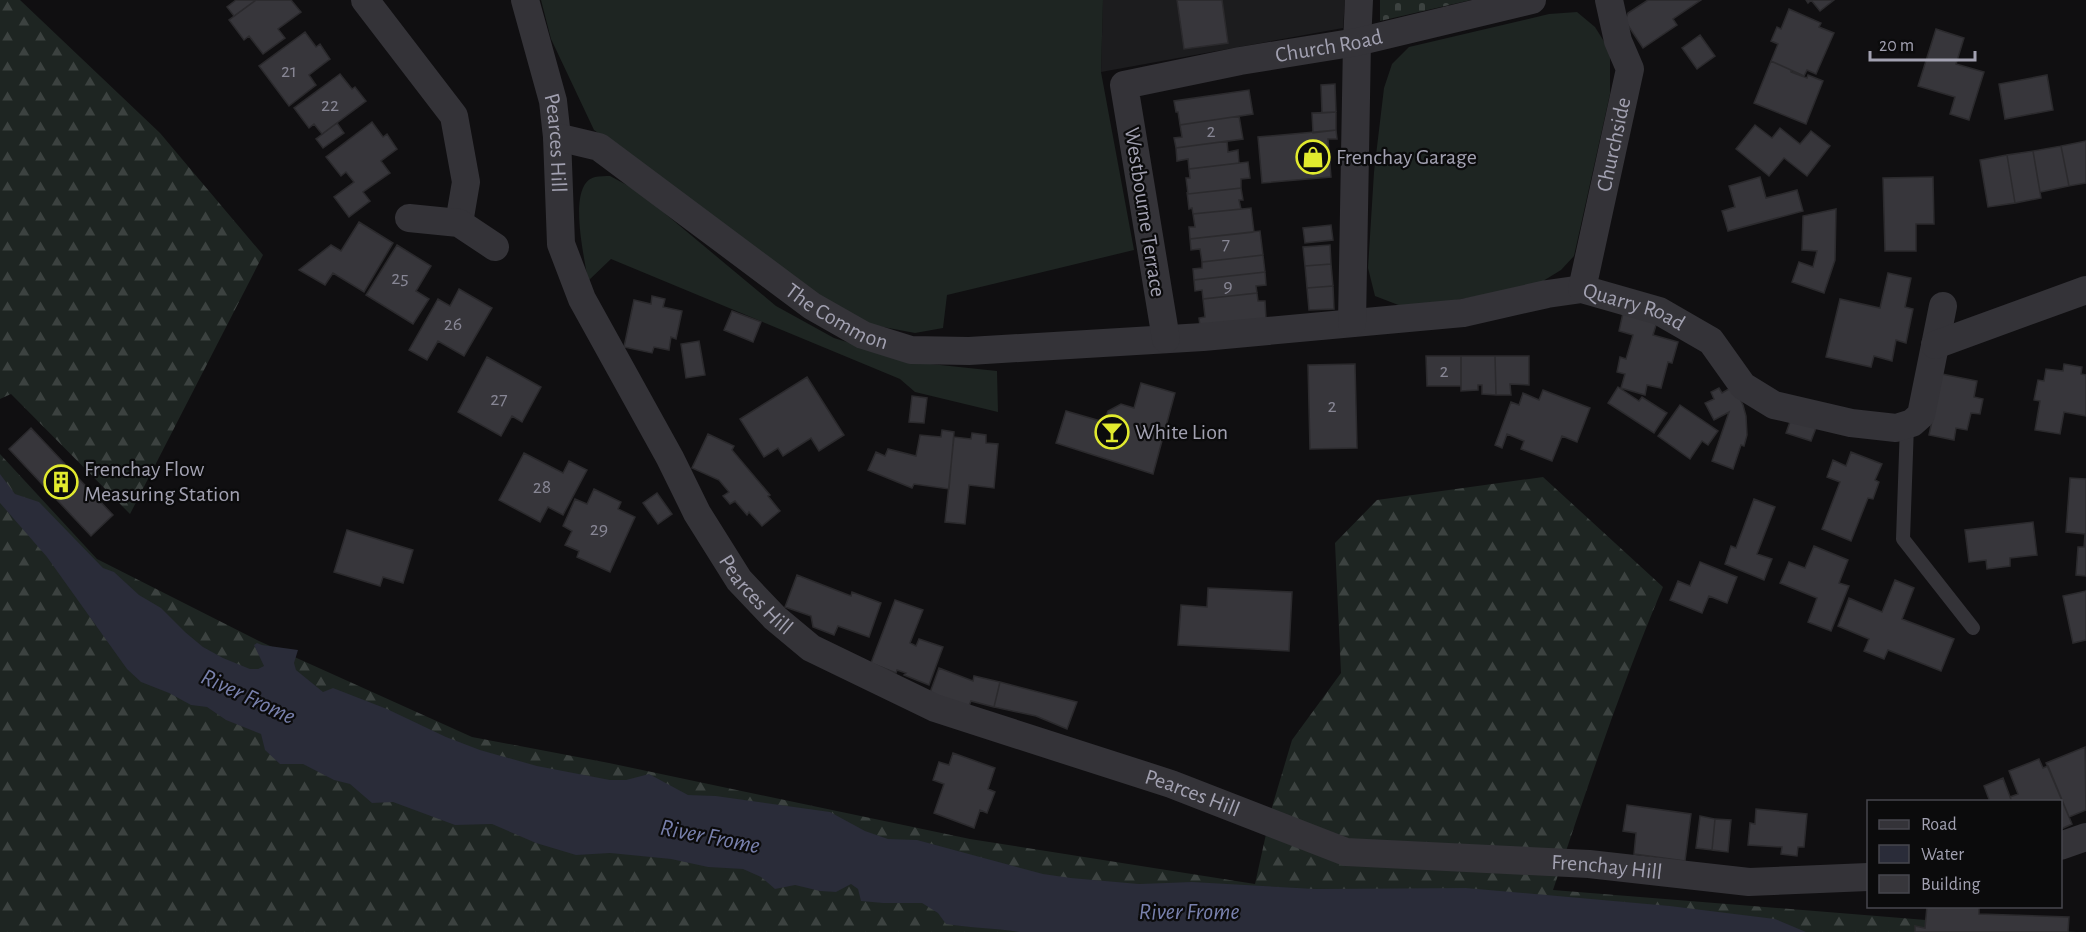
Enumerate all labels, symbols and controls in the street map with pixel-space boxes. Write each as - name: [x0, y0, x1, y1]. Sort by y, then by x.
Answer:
- scale bar: [1870, 24, 1975, 62]
- street label: Church Road: [1274, 25, 1385, 66]
- text: 20 m: [1879, 37, 1914, 55]
- house number: 21: [281, 61, 297, 81]
- street label: Pearces Hill: [540, 91, 570, 193]
- house number: 22: [321, 95, 339, 115]
- street label: Churchside: [1593, 95, 1635, 194]
- house number: 2: [1206, 121, 1216, 141]
- street label: Westbourne Terrace: [1121, 126, 1169, 298]
- shop icon: Frenchay Garage: [1295, 139, 1331, 175]
- place label: Frenchay Garage: [1336, 146, 1477, 168]
- house number: 7: [1222, 234, 1230, 254]
- house number: 25: [391, 268, 409, 288]
- house number: 9: [1223, 276, 1233, 296]
- street label: The Common: [781, 279, 891, 353]
- street label: Quarry Road: [1581, 279, 1689, 335]
- house number: 26: [444, 314, 462, 334]
- house number: 2: [1439, 361, 1449, 381]
- house number: 27: [490, 389, 508, 409]
- house number: 2: [1327, 396, 1337, 416]
- bar icon: White Lion: [1094, 414, 1130, 450]
- place label: White Lion: [1135, 421, 1228, 443]
- place label: Frenchay Flow Measuring Station: [84, 458, 240, 505]
- building icon: Frenchay Flow Measuring Station: [43, 464, 79, 500]
- house number: 28: [533, 477, 551, 497]
- house number: 29: [590, 519, 608, 539]
- street label: Pearces Hill: [715, 551, 797, 639]
- water label: River Frome: [197, 665, 299, 729]
- street label: Pearces Hill: [1142, 765, 1243, 821]
- legend: [1867, 800, 2062, 908]
- water label: River Frome: [658, 816, 762, 858]
- text: Road: [1921, 816, 1957, 834]
- text: Water: [1921, 846, 1964, 864]
- street label: Frenchay Hill: [1551, 851, 1664, 883]
- text: Building: [1921, 876, 1981, 894]
- water label: River Frome: [1138, 900, 1240, 924]

